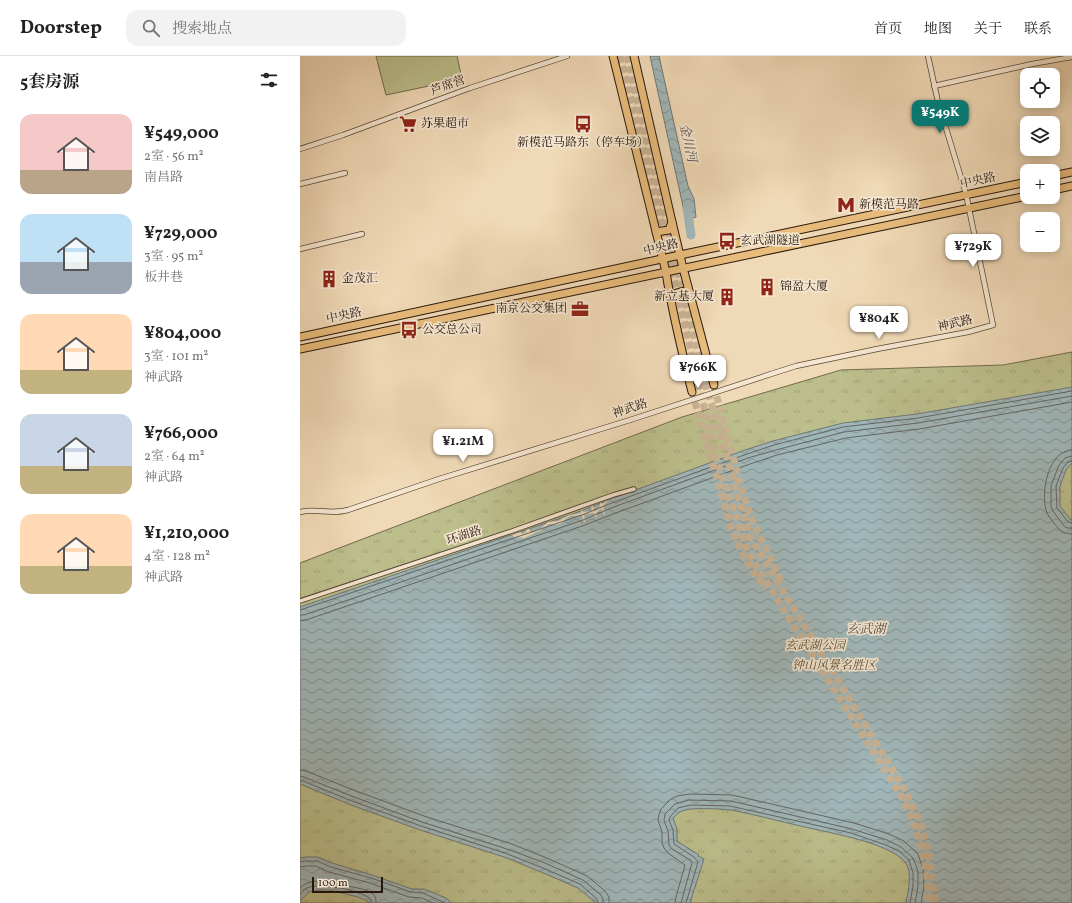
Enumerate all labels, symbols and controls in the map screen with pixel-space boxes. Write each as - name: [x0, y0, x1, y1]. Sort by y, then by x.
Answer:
- search box: [126, 10, 406, 46]
- text: Doorstep: [20, 15, 102, 41]
- icon: search: [140, 17, 162, 39]
- text: 搜索地点: [172, 19, 232, 40]
- text: 首页: [874, 20, 902, 39]
- text: 地图: [924, 20, 952, 39]
- text: 关于: [974, 20, 1002, 39]
- text: 联系: [1024, 20, 1052, 39]
- map controls: [1020, 68, 1060, 252]
- button: locate: [1020, 68, 1060, 108]
- icon: filters: [258, 69, 280, 91]
- text: 5套房源: [20, 71, 79, 94]
- street label: 芦席营: [428, 72, 468, 100]
- pin: ¥549K: [912, 100, 968, 134]
- text: ¥549K: [921, 104, 959, 122]
- supermarket icon: 苏果超市: [398, 114, 418, 134]
- bus stop icon: 新模范马路东（停车场）: [573, 114, 593, 134]
- place label: 苏果超市: [421, 116, 469, 132]
- button: layers: [1020, 116, 1060, 156]
- text: ¥549,000: [144, 122, 219, 145]
- water label: 金川河: [674, 122, 700, 166]
- icon: home: [52, 130, 100, 178]
- place label: 新模范马路东（停车场）: [517, 135, 649, 151]
- text: 2室 · 56 m²: [144, 148, 203, 166]
- button: +: [1020, 164, 1060, 204]
- text: 南昌路: [144, 169, 183, 187]
- street label: 中央路: [959, 169, 997, 193]
- metro station icon: 新模范马路: [836, 195, 856, 215]
- place label: 新模范马路: [859, 197, 919, 213]
- button: −: [1020, 212, 1060, 252]
- text: ¥729,000: [144, 222, 218, 245]
- icon: home: [52, 230, 100, 278]
- bus stop icon: 玄武湖隧道: [717, 231, 737, 251]
- place label: 玄武湖隧道: [740, 233, 800, 249]
- pin: ¥729K: [945, 234, 1001, 268]
- street label: 中央路: [642, 236, 680, 260]
- text: ¥729K: [954, 238, 992, 256]
- text: 3室 · 95 m²: [144, 248, 203, 266]
- text: 板井巷: [144, 269, 183, 287]
- building icon: 金茂汇: [319, 269, 339, 289]
- place label: 金茂汇: [342, 271, 378, 287]
- building icon: 锦盈大厦: [757, 277, 777, 297]
- place label: 锦盈大厦: [780, 279, 828, 295]
- building icon: 新立基大厦: [717, 287, 737, 307]
- place label: 新立基大厦: [654, 289, 714, 305]
- office icon: 南京公交集团: [570, 299, 590, 319]
- place label: 南京公交集团: [495, 301, 567, 317]
- street label: 中央路: [325, 304, 363, 328]
- pin: ¥804K: [851, 306, 907, 340]
- text: ¥804K: [859, 310, 899, 328]
- street label: 神武路: [936, 312, 974, 336]
- bus stop icon: 公交总公司: [399, 320, 419, 340]
- text: ¥804,000: [144, 322, 221, 345]
- place label: 公交总公司: [422, 322, 482, 338]
- icon: home: [52, 330, 100, 378]
- text: 3室 · 101 m²: [144, 348, 208, 366]
- pin: ¥766K: [670, 355, 726, 389]
- text: ¥766K: [679, 359, 717, 377]
- text: 神武路: [144, 369, 183, 387]
- street label: 神武路: [610, 396, 650, 422]
- text: ¥766,000: [144, 422, 218, 445]
- pin: ¥1.21M: [430, 429, 496, 463]
- icon: home: [52, 430, 100, 478]
- text: ¥1.21M: [442, 433, 484, 451]
- text: 2室 · 64 m²: [144, 448, 205, 466]
- text: 神武路: [144, 469, 183, 487]
- text: ¥1,210,000: [144, 522, 229, 545]
- street label: 环湖路: [444, 523, 484, 549]
- icon: home: [52, 530, 100, 578]
- text: 4室 · 128 m²: [144, 548, 210, 566]
- text: 神武路: [144, 569, 183, 587]
- water label: 玄武湖: [846, 621, 887, 639]
- park label: 玄武湖公园: [785, 638, 847, 654]
- park label: 钟山风景名胜区: [792, 658, 878, 674]
- scale bar: [312, 875, 383, 894]
- text: 100 m: [318, 876, 348, 891]

